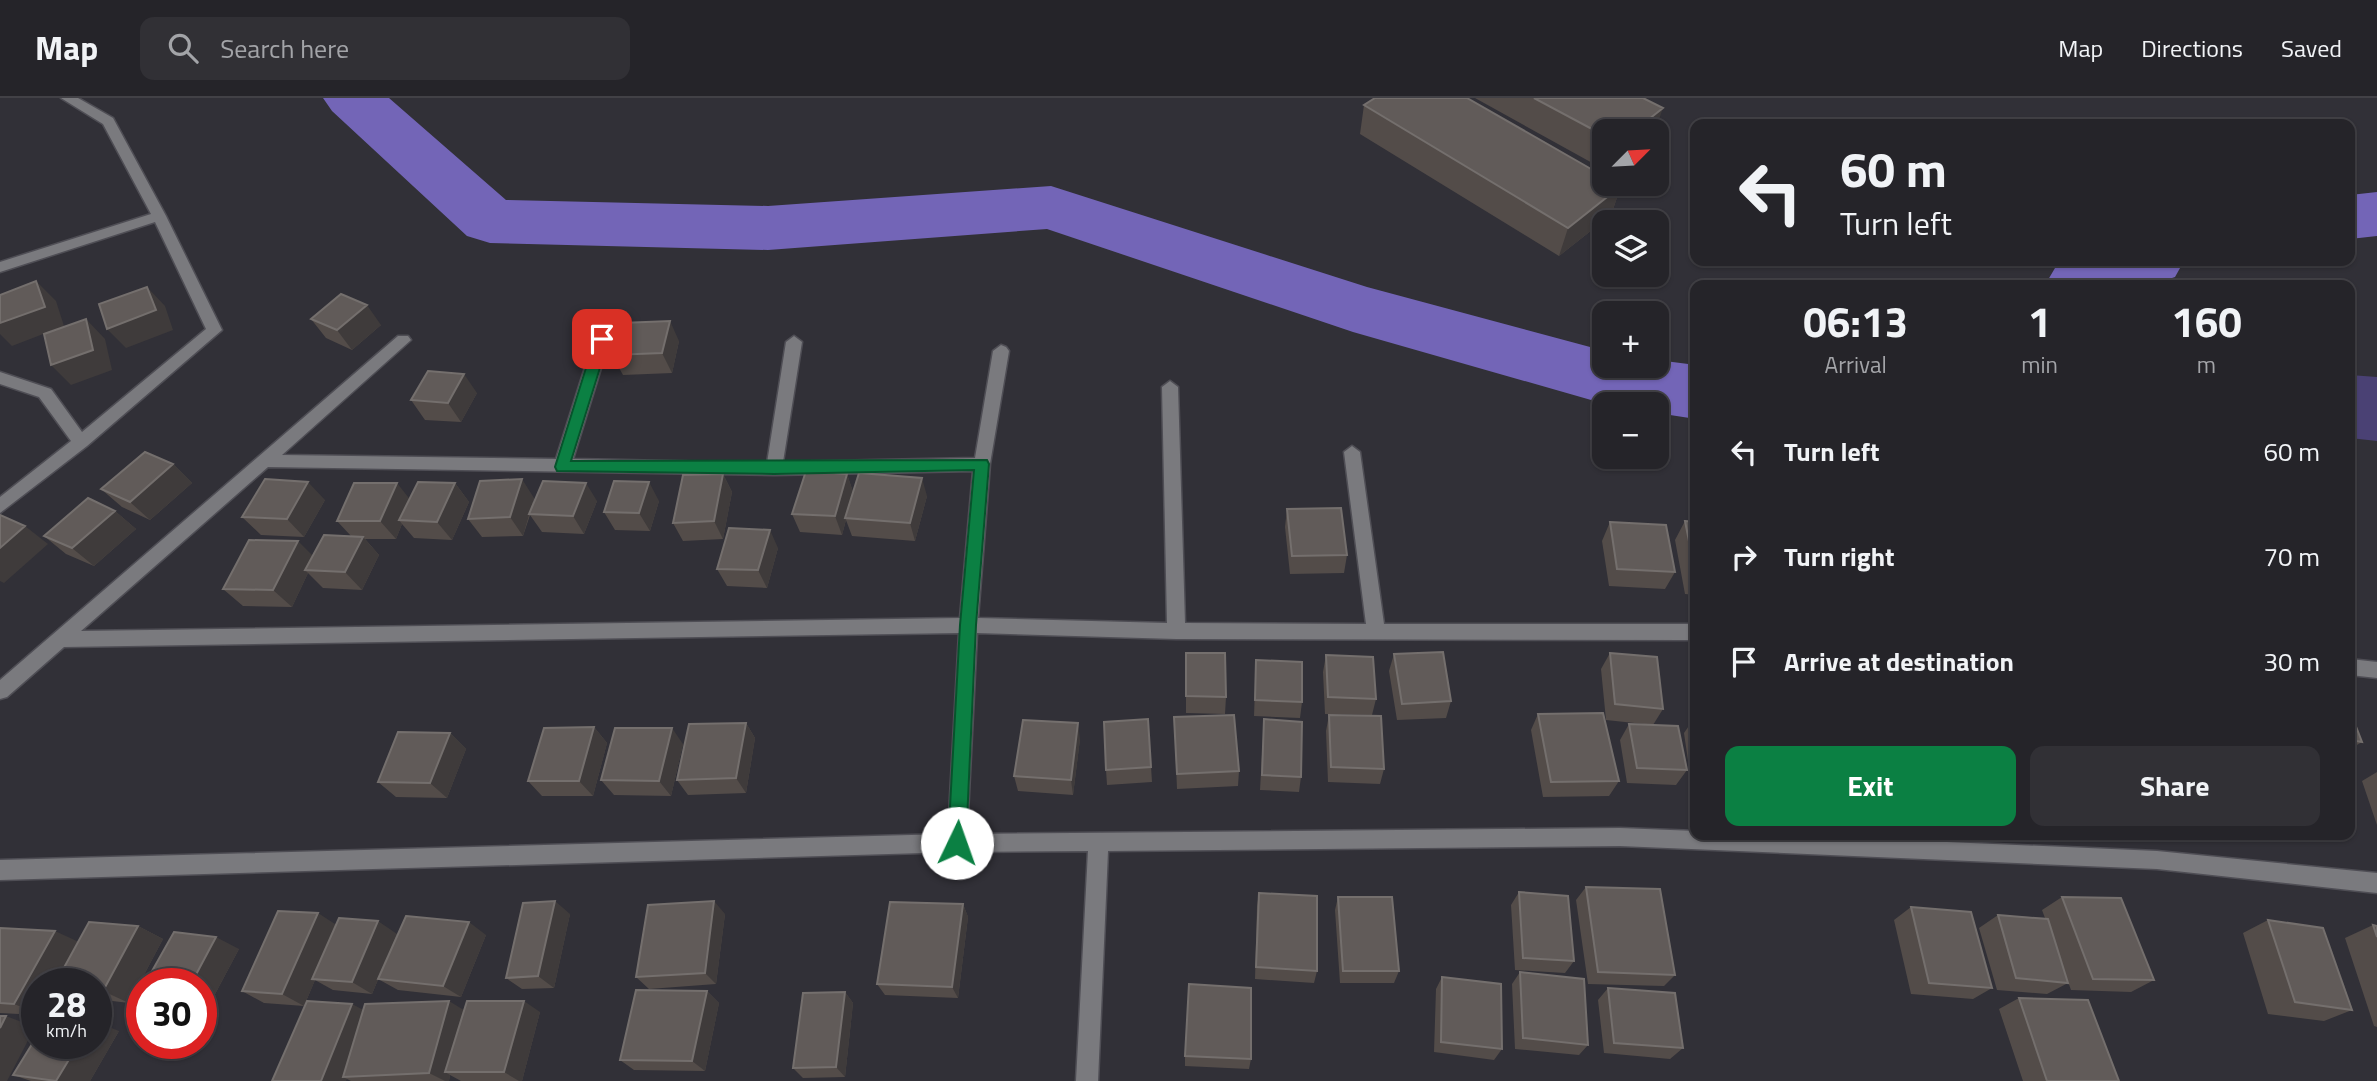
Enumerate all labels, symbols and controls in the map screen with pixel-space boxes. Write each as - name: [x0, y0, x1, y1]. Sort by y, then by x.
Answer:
- search box: [140, 17, 630, 80]
- text: Map: [35, 23, 98, 73]
- icon: search: [164, 29, 202, 67]
- text: Search here: [220, 29, 349, 68]
- text: Map: [2058, 30, 2103, 66]
- text: Directions: [2141, 30, 2243, 66]
- text: Saved: [2281, 30, 2342, 66]
- north arrow: [1592, 119, 1670, 196]
- map controls: [1592, 119, 1669, 469]
- text: 60 m: [1840, 131, 1947, 206]
- icon: left: [1725, 147, 1816, 238]
- text: Turn left: [1840, 199, 1952, 247]
- button: layers: [1592, 210, 1669, 287]
- text: 06:13: [1803, 289, 1908, 353]
- text: 1: [2028, 289, 2051, 353]
- text: 160: [2171, 289, 2242, 353]
- button: +: [1592, 301, 1669, 378]
- pin: [572, 309, 632, 369]
- icon: arrive: [583, 320, 621, 358]
- text: Arrival: [1824, 347, 1887, 382]
- text: min: [2021, 347, 2058, 382]
- text: m: [2197, 347, 2216, 382]
- button: −: [1592, 392, 1669, 469]
- text: Turn left: [1784, 432, 1879, 471]
- text: 60 m: [2263, 432, 2320, 471]
- icon: left: [1725, 433, 1763, 471]
- text: Turn right: [1784, 537, 1895, 576]
- text: 70 m: [2263, 537, 2320, 576]
- icon: right: [1725, 538, 1763, 576]
- text: Arrive at destination: [1784, 642, 2014, 681]
- text: 30 m: [2263, 642, 2320, 681]
- icon: arrive: [1725, 643, 1763, 681]
- button: Exit: [1725, 746, 2016, 826]
- button: Share: [2030, 746, 2320, 826]
- position arrow: [920, 806, 994, 880]
- speed limit sign: 30: [126, 968, 217, 1059]
- text: 28: [47, 977, 86, 1031]
- text: km/h: [46, 1017, 87, 1044]

